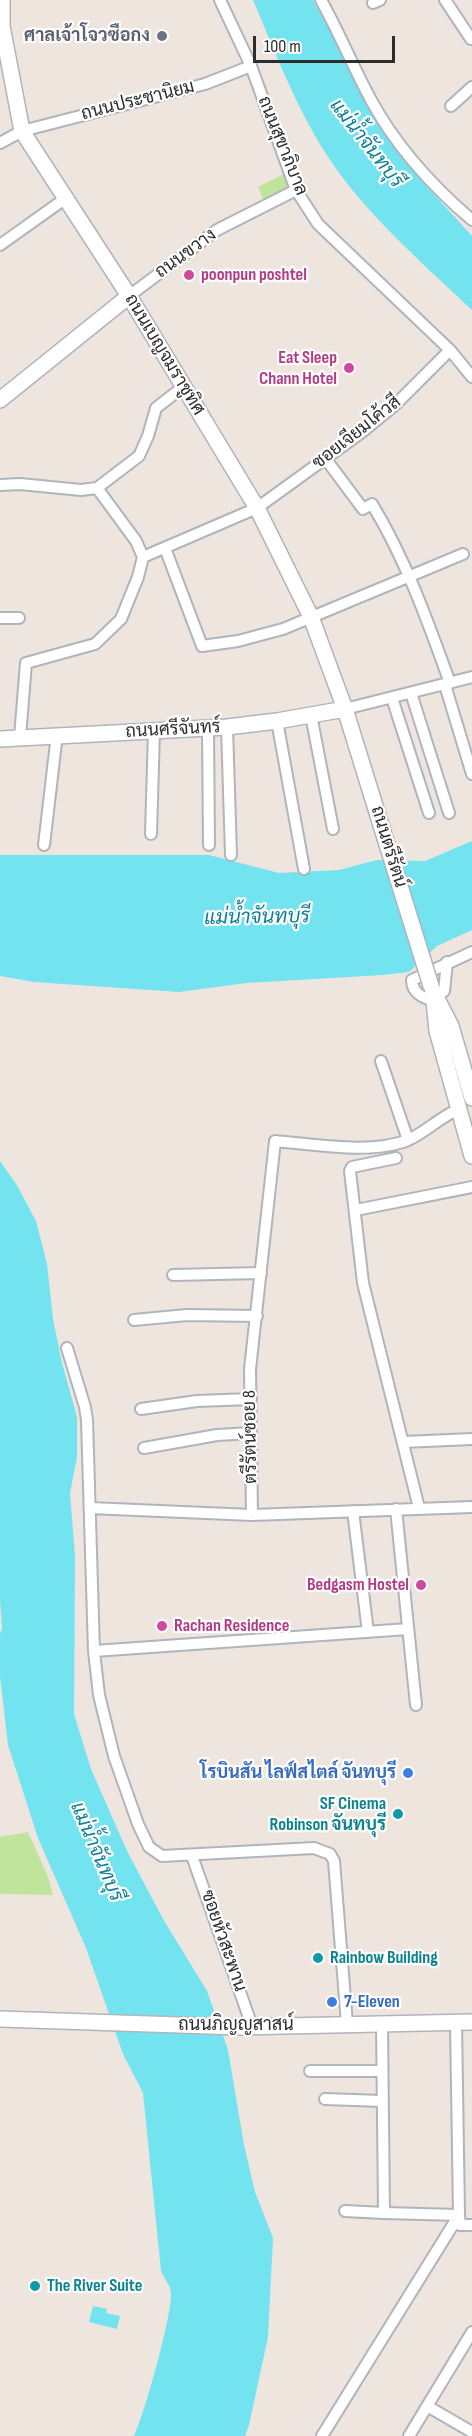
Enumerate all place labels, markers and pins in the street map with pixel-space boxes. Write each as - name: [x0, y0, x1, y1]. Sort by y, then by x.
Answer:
- place label: ศาลเจ้าโจวซือกง: [24, 25, 150, 47]
- marker: ศาลเจ้าโจวซือกง: [155, 29, 169, 43]
- place label: poonpun poshtel: [201, 264, 307, 286]
- marker: poonpun poshtel: [182, 268, 196, 282]
- place label: Eat Sleep Chann Hotel: [259, 347, 337, 389]
- marker: Eat Sleep Chann Hotel: [342, 361, 356, 375]
- place label: Bedgasm Hostel: [307, 1574, 409, 1596]
- marker: Bedgasm Hostel: [414, 1578, 428, 1592]
- place label: Rachan Residence: [174, 1615, 289, 1637]
- marker: Rachan Residence: [155, 1619, 169, 1633]
- place label: โรบินสัน ไลฟ์สไตล์ จันทบุรี: [200, 1762, 396, 1784]
- marker: โรบินสัน ไลฟ์สไตล์ จันทบุรี: [401, 1766, 415, 1780]
- place label: SF Cinema Robinson จันทบุรี: [270, 1793, 386, 1836]
- marker: SF Cinema Robinson จันทบุรี: [391, 1807, 405, 1821]
- place label: Rainbow Building: [330, 1947, 438, 1969]
- marker: Rainbow Building: [311, 1951, 325, 1965]
- place label: 7-Eleven: [344, 1991, 400, 2013]
- marker: 7-Eleven: [325, 1995, 339, 2009]
- place label: The River Suite: [47, 2275, 142, 2297]
- marker: The River Suite: [28, 2279, 42, 2293]

